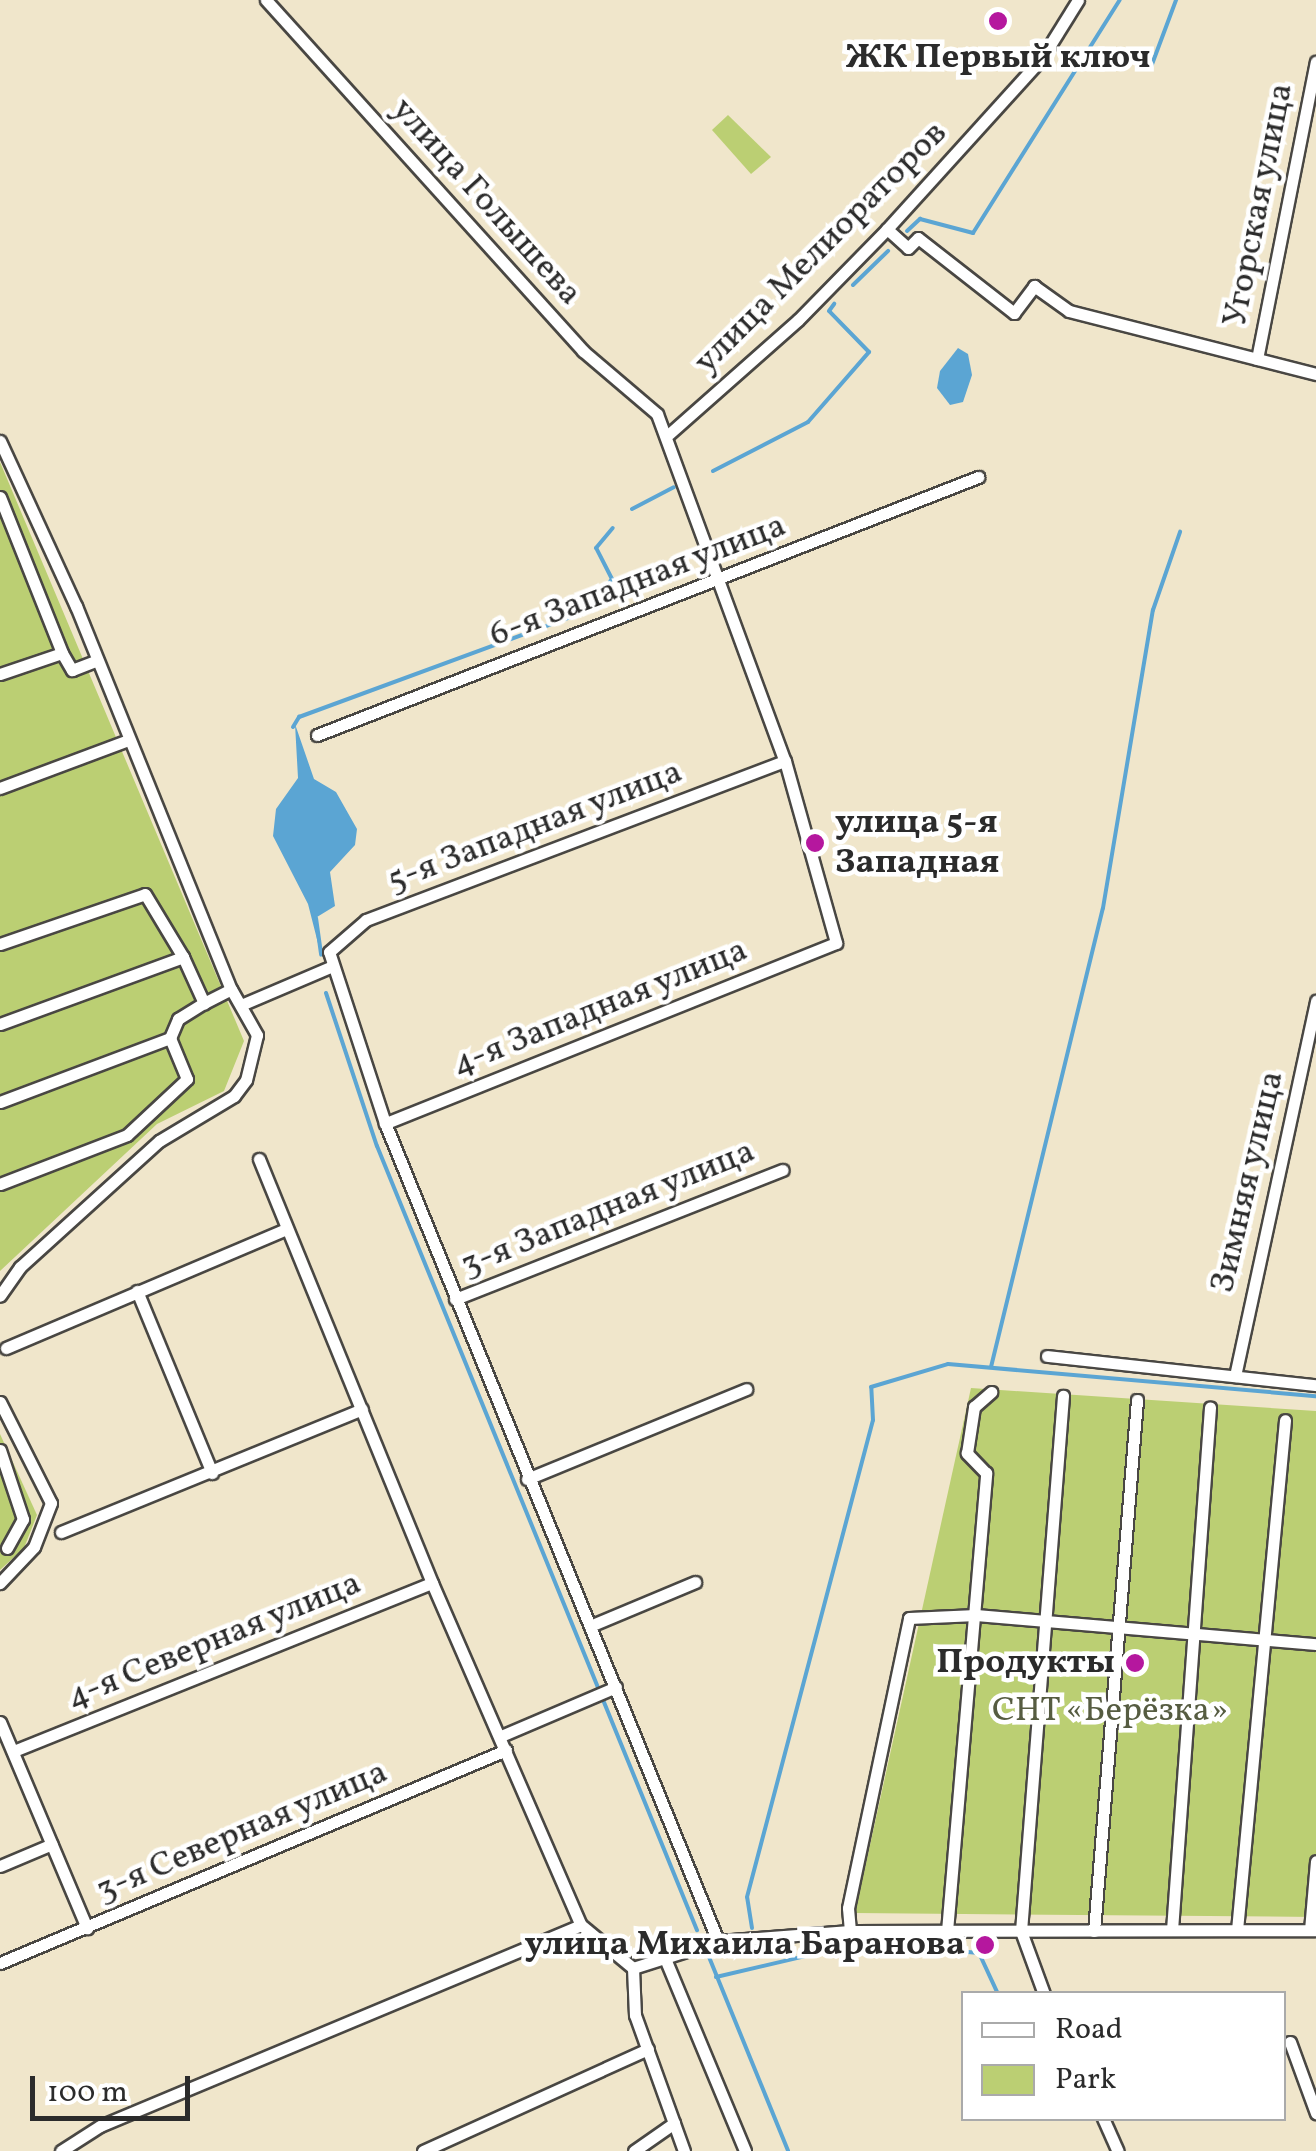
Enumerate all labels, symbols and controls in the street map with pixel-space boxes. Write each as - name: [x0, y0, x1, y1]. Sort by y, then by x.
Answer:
- marker: ЖК Первый ключ: [987, 10, 1009, 32]
- place label: ЖК Первый ключ: [846, 37, 1150, 79]
- street label: Угорская улица: [1215, 79, 1303, 331]
- street label: улица Голышева: [382, 90, 590, 314]
- street label: улица Мелиораторов: [686, 113, 956, 383]
- street label: 6-я Западная улица: [483, 505, 793, 657]
- street label: 5-я Западная улица: [381, 751, 689, 903]
- place label: улица 5-я Западная: [835, 802, 1000, 884]
- marker: улица 5-я Западная: [804, 832, 826, 854]
- street label: 4-я Западная улица: [446, 929, 754, 1087]
- street label: Зимняя улица: [1202, 1066, 1294, 1298]
- street label: 3-я Западная улица: [454, 1131, 762, 1287]
- street label: 4-я Северная улица: [60, 1563, 368, 1719]
- place label: Продукты: [936, 1642, 1115, 1684]
- marker: Продукты: [1124, 1652, 1146, 1674]
- park label: СНТ «Берёзка»: [991, 1690, 1229, 1732]
- street label: 3-я Северная улица: [90, 1751, 394, 1913]
- place label: улица Михаила Баранова: [525, 1924, 965, 1966]
- marker: улица Михаила Баранова: [974, 1934, 996, 1956]
- legend: [961, 1991, 1286, 2121]
- text: Road: [1055, 2009, 1123, 2051]
- scale bar: [35, 2056, 195, 2118]
- text: Park: [1055, 2059, 1116, 2101]
- text: 100 m: [47, 2072, 128, 2114]

